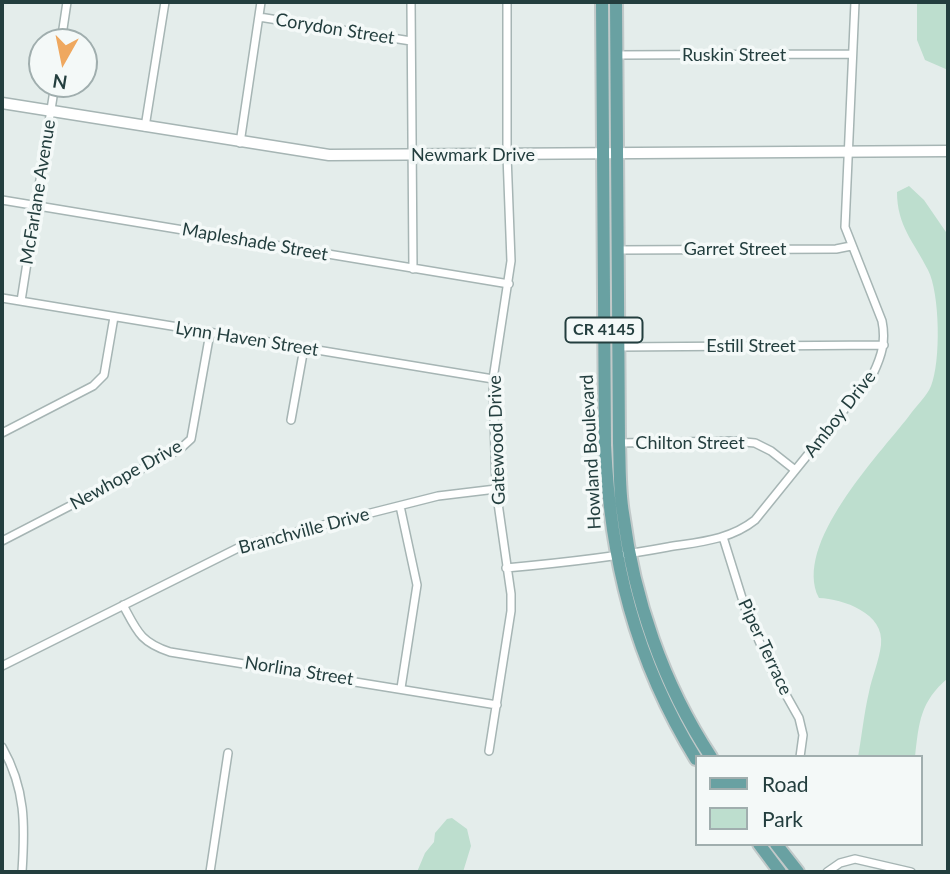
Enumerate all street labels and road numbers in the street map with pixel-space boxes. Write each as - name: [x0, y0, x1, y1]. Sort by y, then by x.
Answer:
- street label: Corydon Street: [274, 9, 396, 49]
- street label: Ruskin Street: [682, 44, 786, 66]
- street label: McFarlane Avenue: [16, 118, 60, 266]
- street label: Newmark Drive: [411, 144, 535, 166]
- street label: Mapleshade Street: [180, 219, 330, 265]
- street label: Garret Street: [684, 238, 786, 260]
- street label: Lynn Haven Street: [174, 317, 320, 361]
- road number: CR 4145: [566, 318, 642, 342]
- street label: Estill Street: [706, 335, 796, 357]
- street label: Amboy Drive: [800, 366, 880, 462]
- street label: Howland Boulevard: [576, 374, 606, 530]
- street label: Gatewood Drive: [484, 375, 510, 505]
- street label: Chilton Street: [635, 432, 745, 454]
- street label: Newhope Drive: [66, 435, 186, 515]
- street label: Branchville Drive: [236, 503, 372, 559]
- street label: Piper Terrace: [733, 595, 797, 699]
- street label: Norlina Street: [243, 652, 355, 690]

